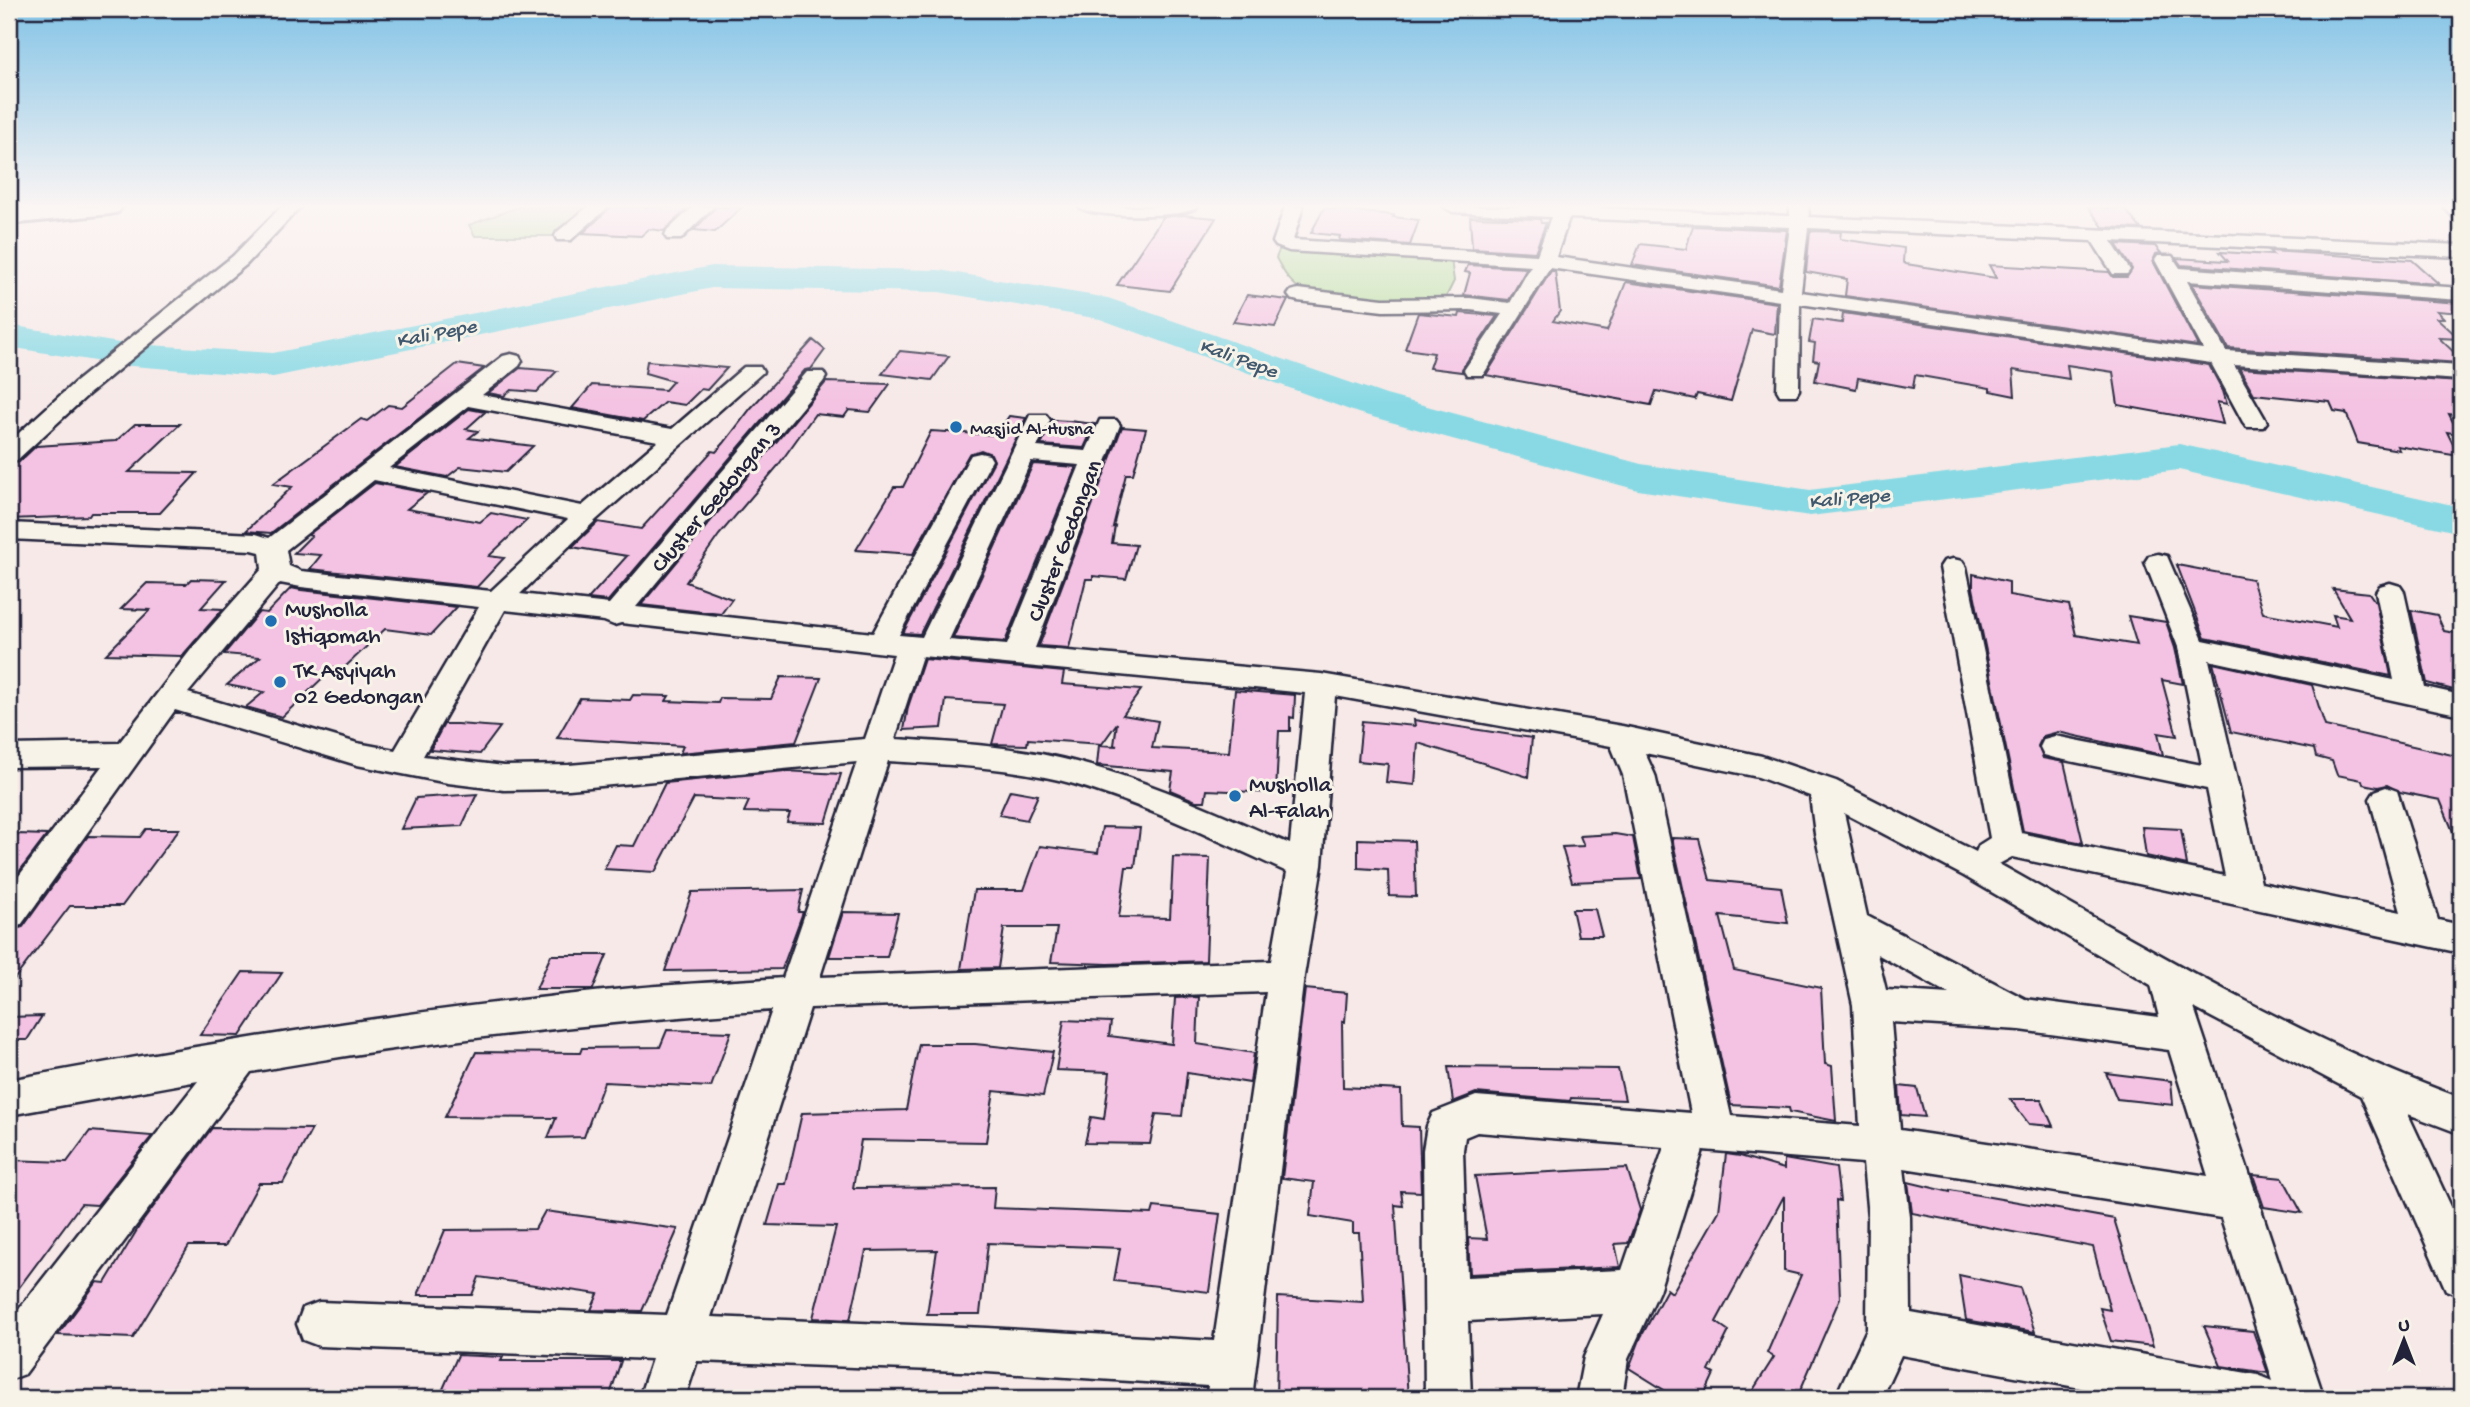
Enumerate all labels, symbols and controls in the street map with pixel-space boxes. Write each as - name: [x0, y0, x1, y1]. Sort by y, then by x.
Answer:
- water label: Kali Pepe: [395, 315, 480, 355]
- water label: Kali Pepe: [1195, 335, 1281, 386]
- street label: Cluster Gedongan 3: [647, 417, 789, 579]
- marker: Masjid Al-Husna: [948, 419, 964, 435]
- place label: Masjid Al-Husna: [970, 419, 1095, 442]
- street label: Cluster Gedongan: [1023, 456, 1110, 626]
- water label: Kali Pepe: [1808, 484, 1892, 516]
- place label: Musholla Istiqomah: [285, 598, 381, 651]
- marker: Musholla Istiqomah: [263, 613, 279, 629]
- place label: TK Asyiyah 02 Gedongan: [292, 659, 423, 712]
- marker: TK Asyiyah 02 Gedongan: [272, 674, 288, 690]
- place label: Musholla Al-Falah: [1249, 773, 1333, 826]
- marker: Musholla Al-Falah: [1227, 788, 1243, 804]
- north arrow: [2368, 1306, 2438, 1376]
- text: U: [2399, 1315, 2410, 1338]

